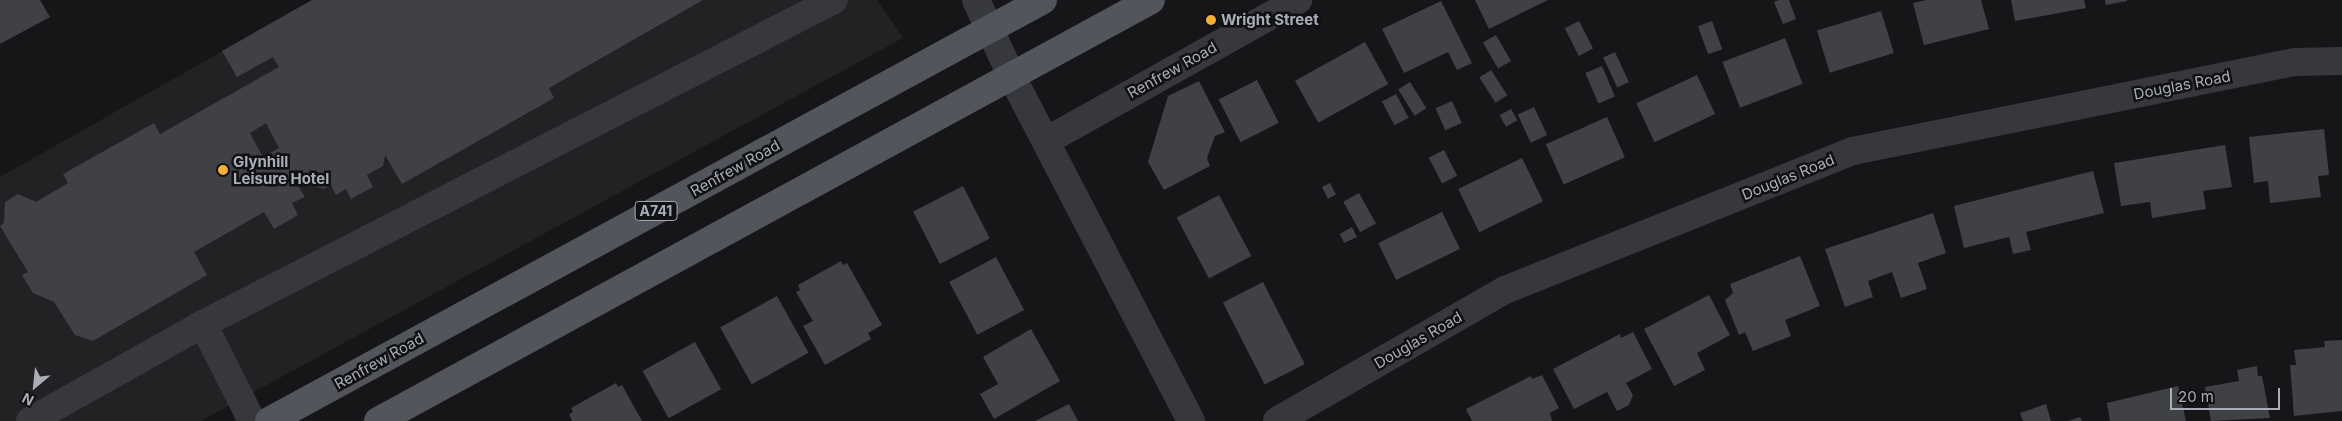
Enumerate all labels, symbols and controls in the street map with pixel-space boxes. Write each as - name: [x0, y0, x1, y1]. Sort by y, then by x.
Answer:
- place label: Wright Street: [1221, 11, 1319, 29]
- marker: Wright Street: [1205, 14, 1217, 26]
- street label: Renfrew Road: [1124, 38, 1220, 102]
- street label: Douglas Road: [2132, 67, 2232, 103]
- street label: Renfrew Road: [687, 136, 783, 200]
- street label: Douglas Road: [1739, 150, 1837, 204]
- place label: Glynhill Leisure Hotel: [233, 152, 329, 187]
- marker: Glynhill Leisure Hotel: [217, 164, 229, 176]
- road number: A741: [634, 200, 678, 222]
- street label: Douglas Road: [1371, 308, 1465, 372]
- street label: Renfrew Road: [331, 329, 427, 393]
- north arrow: [10, 361, 60, 411]
- scale bar: [2172, 378, 2282, 410]
- text: 20 m: [2178, 387, 2214, 406]
- text: N: [19, 390, 36, 410]

